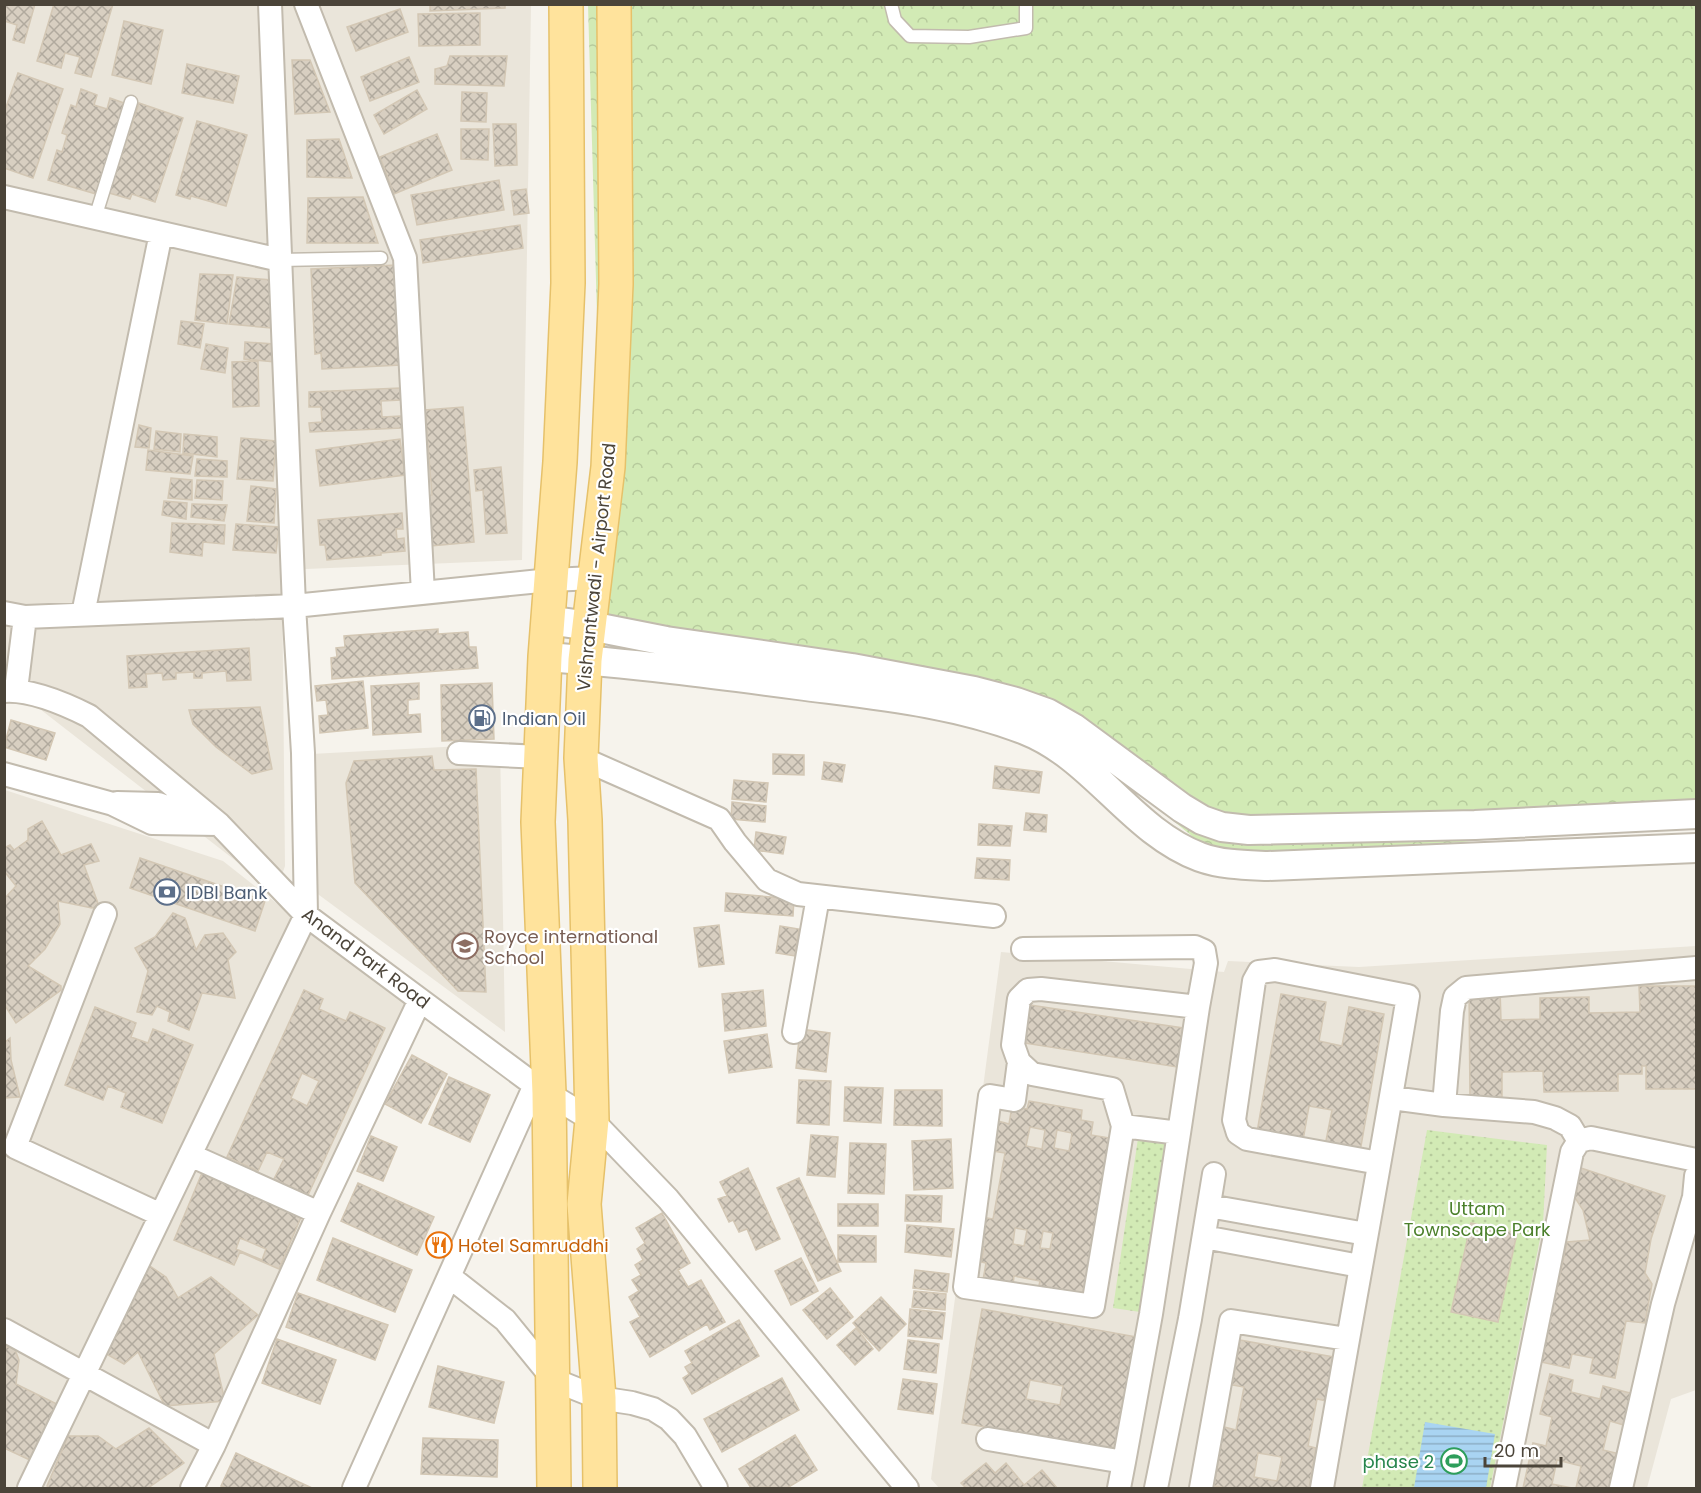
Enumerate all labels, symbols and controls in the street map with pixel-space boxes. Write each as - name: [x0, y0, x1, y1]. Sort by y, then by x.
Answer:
- street label: Vishrantwadi - Airport Road: [571, 442, 621, 692]
- fuel station icon: Indian Oil: [467, 703, 497, 733]
- place label: Indian Oil: [502, 706, 586, 731]
- bank icon: IDBI Bank: [152, 877, 182, 907]
- place label: IDBI Bank: [186, 880, 268, 905]
- street label: Anand Park Road: [297, 902, 435, 1014]
- place label: Royce international School: [484, 924, 658, 970]
- school or university icon: Royce international School: [450, 931, 480, 961]
- park label: Uttam Townscape Park: [1404, 1196, 1551, 1242]
- restaurant icon: Hotel Samruddhi: [424, 1230, 454, 1260]
- place label: Hotel Samruddhi: [458, 1233, 609, 1258]
- scale bar: [1485, 1430, 1562, 1468]
- text: 20 m: [1494, 1438, 1539, 1463]
- sports icon: phase 2: [1439, 1446, 1469, 1476]
- place label: phase 2: [1362, 1449, 1434, 1474]

